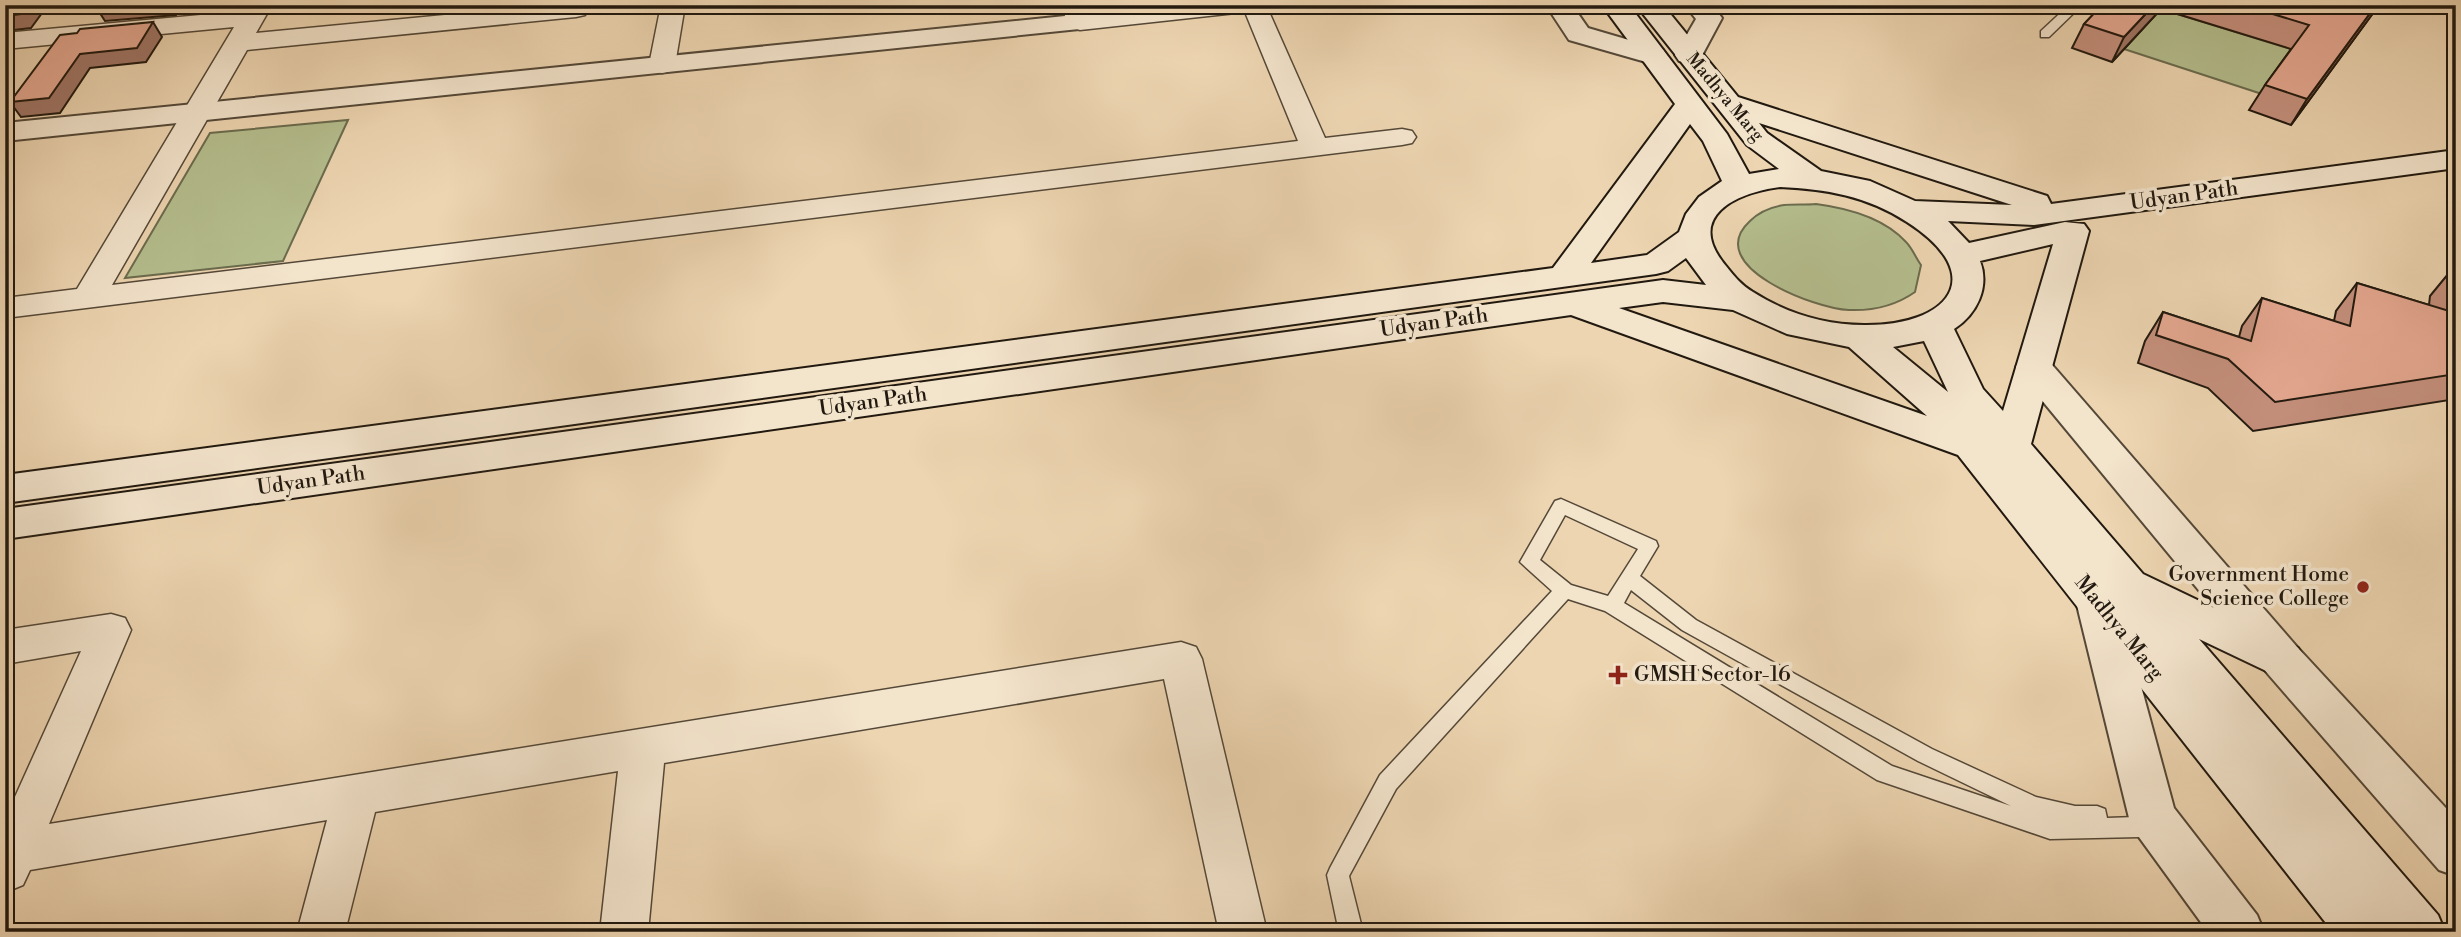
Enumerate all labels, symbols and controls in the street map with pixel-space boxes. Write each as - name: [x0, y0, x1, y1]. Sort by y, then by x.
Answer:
- street label: Madhya Marg: [1681, 48, 1769, 147]
- street label: Udyan Path: [2128, 175, 2240, 216]
- street label: Udyan Path: [1378, 302, 1490, 343]
- street label: Udyan Path: [817, 381, 929, 422]
- street label: Udyan Path: [255, 460, 367, 501]
- place label: Government Home Science College: [2169, 562, 2349, 612]
- street label: Madhya Marg: [2069, 570, 2169, 686]
- marker: Government Home Science College: [2355, 579, 2371, 595]
- place label: GMSH Sector-16: [1634, 662, 1791, 688]
- marker: GMSH Sector-16: [1608, 665, 1628, 685]

